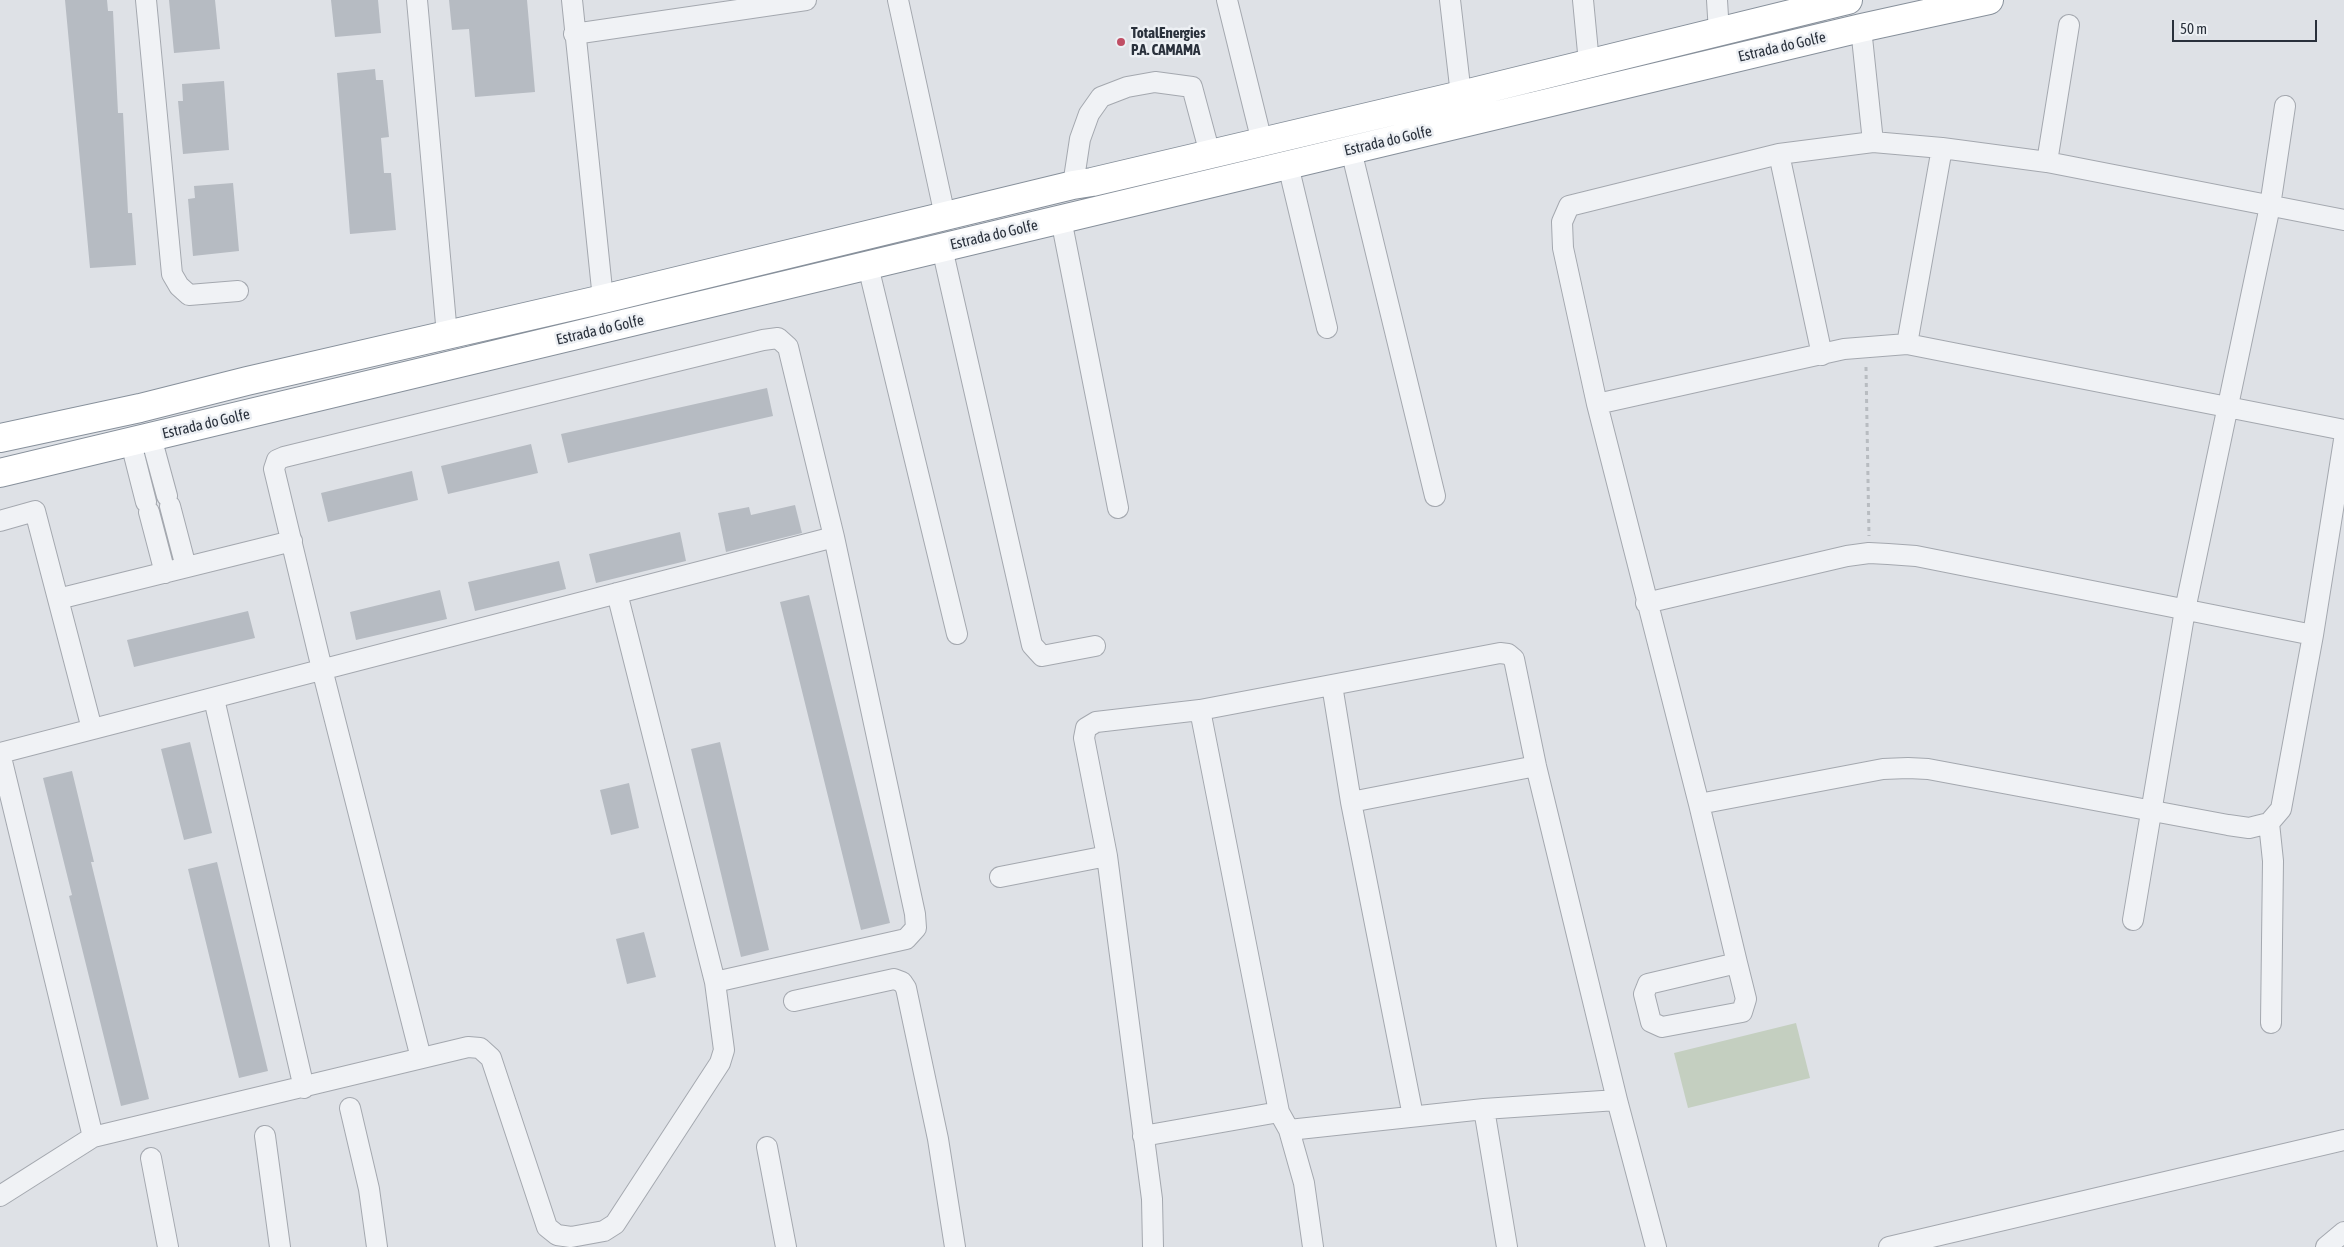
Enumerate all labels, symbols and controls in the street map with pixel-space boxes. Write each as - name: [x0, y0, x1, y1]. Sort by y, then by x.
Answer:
- scale bar: [2174, 10, 2319, 42]
- text: 50 m: [2180, 20, 2207, 37]
- place label: TotalEnergies P.A. CAMAMA: [1131, 24, 1205, 59]
- street label: Estrada do Golfe: [1736, 28, 1828, 66]
- marker: TotalEnergies P.A. CAMAMA: [1115, 36, 1127, 48]
- street label: Estrada do Golfe: [1342, 122, 1434, 160]
- street label: Estrada do Golfe: [948, 216, 1040, 254]
- street label: Estrada do Golfe: [554, 311, 646, 349]
- street label: Estrada do Golfe: [160, 405, 252, 443]

